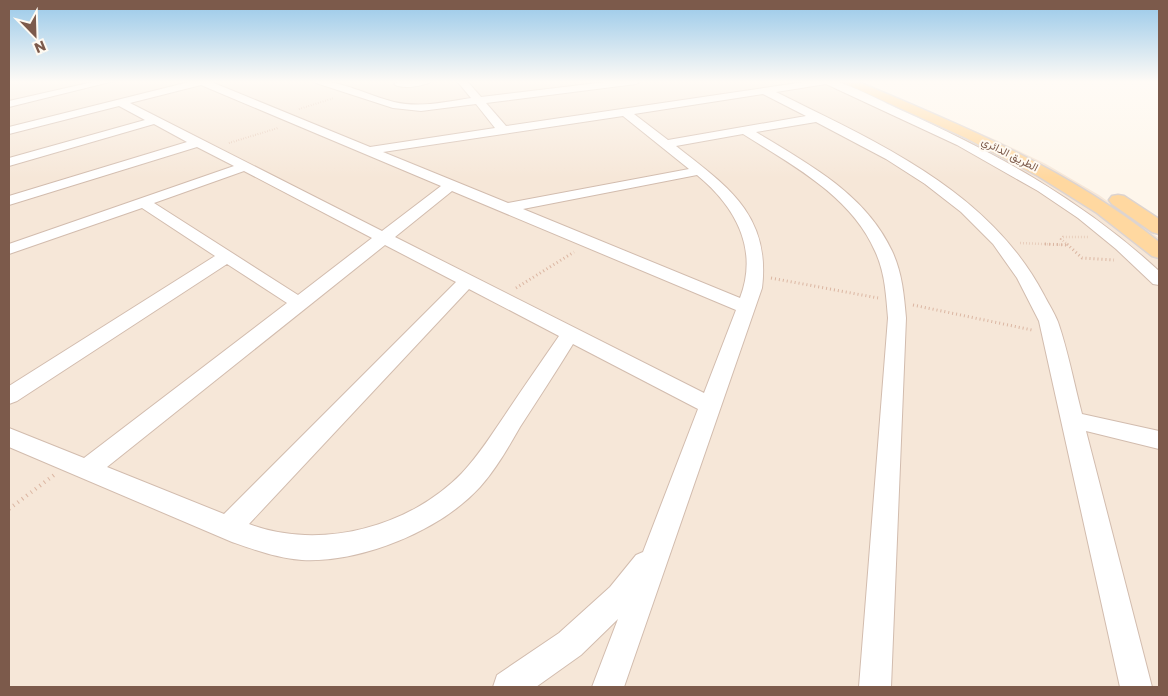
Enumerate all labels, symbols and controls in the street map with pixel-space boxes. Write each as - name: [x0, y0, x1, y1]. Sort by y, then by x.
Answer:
- north arrow: [10, 10, 60, 60]
- text: N: [31, 36, 49, 58]
- street label: الطريق الدائري: [978, 133, 1041, 177]

